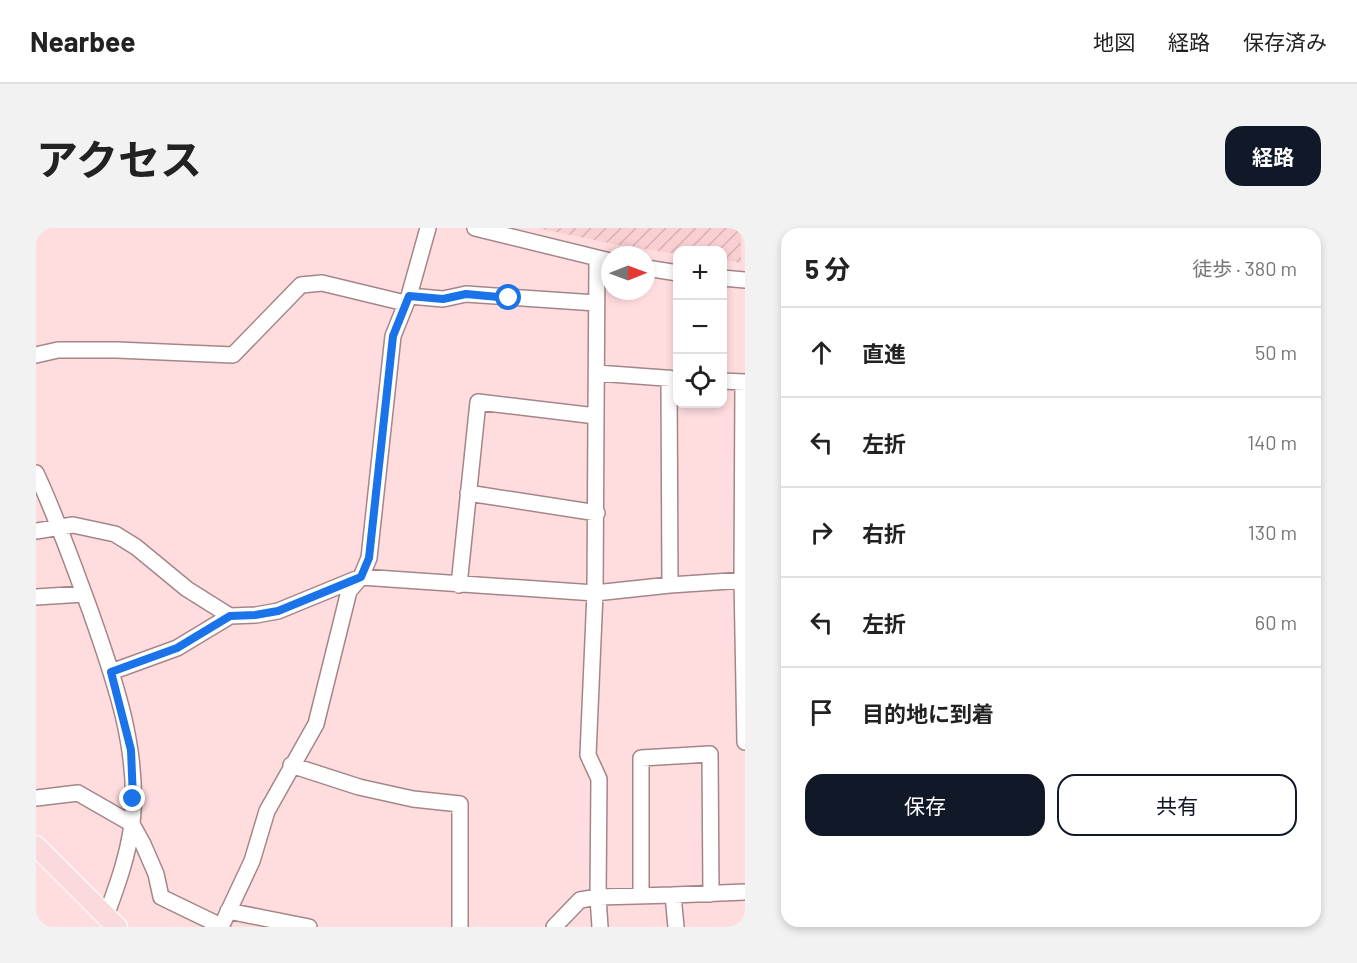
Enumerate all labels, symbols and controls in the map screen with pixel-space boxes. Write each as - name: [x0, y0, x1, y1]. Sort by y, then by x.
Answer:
- text: Nearbee: [30, 24, 136, 58]
- text: 地図: [1093, 29, 1135, 54]
- text: 経路: [1168, 29, 1210, 54]
- text: 保存済み: [1243, 29, 1327, 54]
- button: 経路: [1225, 126, 1321, 186]
- text: アクセス: [36, 133, 202, 183]
- north arrow: [601, 246, 655, 300]
- map controls: [673, 246, 727, 408]
- button: +: [673, 246, 727, 300]
- text: 5 分: [805, 253, 850, 284]
- text: 徒歩 · 380 m: [1192, 256, 1297, 280]
- route start: [495, 284, 521, 310]
- button: −: [673, 300, 727, 354]
- icon: ahead: [805, 336, 838, 369]
- text: 直進: [862, 340, 906, 366]
- text: 50 m: [1255, 340, 1297, 364]
- button: locate: [673, 354, 727, 408]
- icon: left: [805, 426, 838, 459]
- text: 左折: [862, 430, 906, 456]
- text: 140 m: [1247, 430, 1297, 454]
- icon: right: [805, 516, 838, 549]
- text: 右折: [862, 520, 906, 546]
- text: 130 m: [1248, 520, 1297, 544]
- icon: left: [805, 606, 838, 639]
- text: 左折: [862, 610, 906, 636]
- text: 60 m: [1255, 610, 1297, 634]
- icon: arrive: [805, 696, 838, 729]
- text: 目的地に到着: [862, 700, 994, 726]
- button: 保存: [805, 774, 1045, 836]
- button: 共有: [1057, 774, 1297, 836]
- route end: [119, 785, 145, 811]

